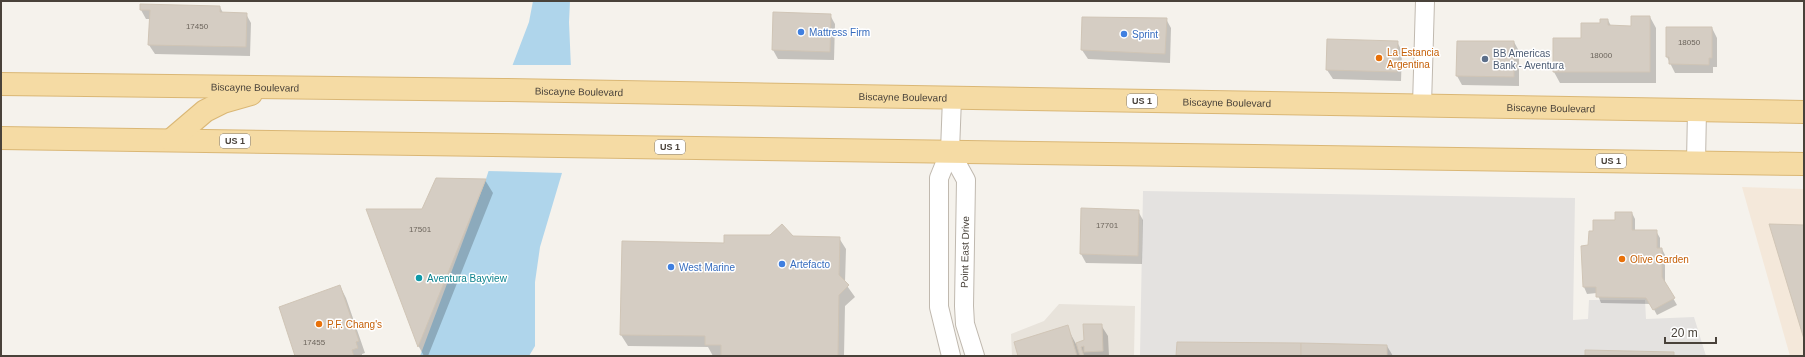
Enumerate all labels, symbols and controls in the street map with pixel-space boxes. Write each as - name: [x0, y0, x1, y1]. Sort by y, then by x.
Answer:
- house number: 17450: [186, 22, 209, 31]
- marker: Mattress Firm: [796, 27, 806, 37]
- place label: Mattress Firm: [809, 27, 870, 38]
- marker: Sprint: [1119, 29, 1129, 39]
- place label: Sprint: [1132, 29, 1158, 40]
- house number: 18050: [1678, 38, 1701, 47]
- place label: La Estancia Argentina: [1387, 47, 1440, 70]
- place label: BB Americas Bank - Aventura: [1493, 48, 1564, 71]
- house number: 18000: [1590, 51, 1613, 60]
- marker: La Estancia Argentina: [1374, 53, 1384, 63]
- marker: BB Americas Bank - Aventura: [1480, 54, 1490, 64]
- street label: Biscayne Boulevard: [211, 81, 299, 93]
- street label: Biscayne Boulevard: [535, 85, 623, 98]
- street label: Biscayne Boulevard: [859, 91, 947, 103]
- road number: US 1: [1127, 94, 1157, 108]
- street label: Biscayne Boulevard: [1183, 96, 1271, 108]
- street label: Biscayne Boulevard: [1507, 101, 1595, 114]
- road number: US 1: [220, 134, 250, 148]
- road number: US 1: [655, 140, 685, 154]
- road number: US 1: [1596, 154, 1626, 168]
- street label: Point East Drive: [959, 216, 971, 288]
- house number: 17701: [1096, 221, 1119, 230]
- house number: 17501: [409, 225, 432, 234]
- marker: Olive Garden: [1617, 254, 1627, 264]
- place label: Olive Garden: [1630, 254, 1689, 265]
- marker: Artefacto: [777, 259, 787, 269]
- place label: Artefacto: [790, 259, 830, 270]
- marker: West Marine: [666, 262, 676, 272]
- place label: West Marine: [679, 262, 735, 273]
- marker: Aventura Bayview: [414, 273, 424, 283]
- place label: Aventura Bayview: [427, 273, 508, 284]
- marker: P.F. Chang's: [314, 319, 324, 329]
- place label: P.F. Chang's: [327, 319, 382, 330]
- scale bar: [1665, 319, 1716, 345]
- text: 20 m: [1671, 326, 1698, 340]
- house number: 17455: [303, 338, 326, 347]

